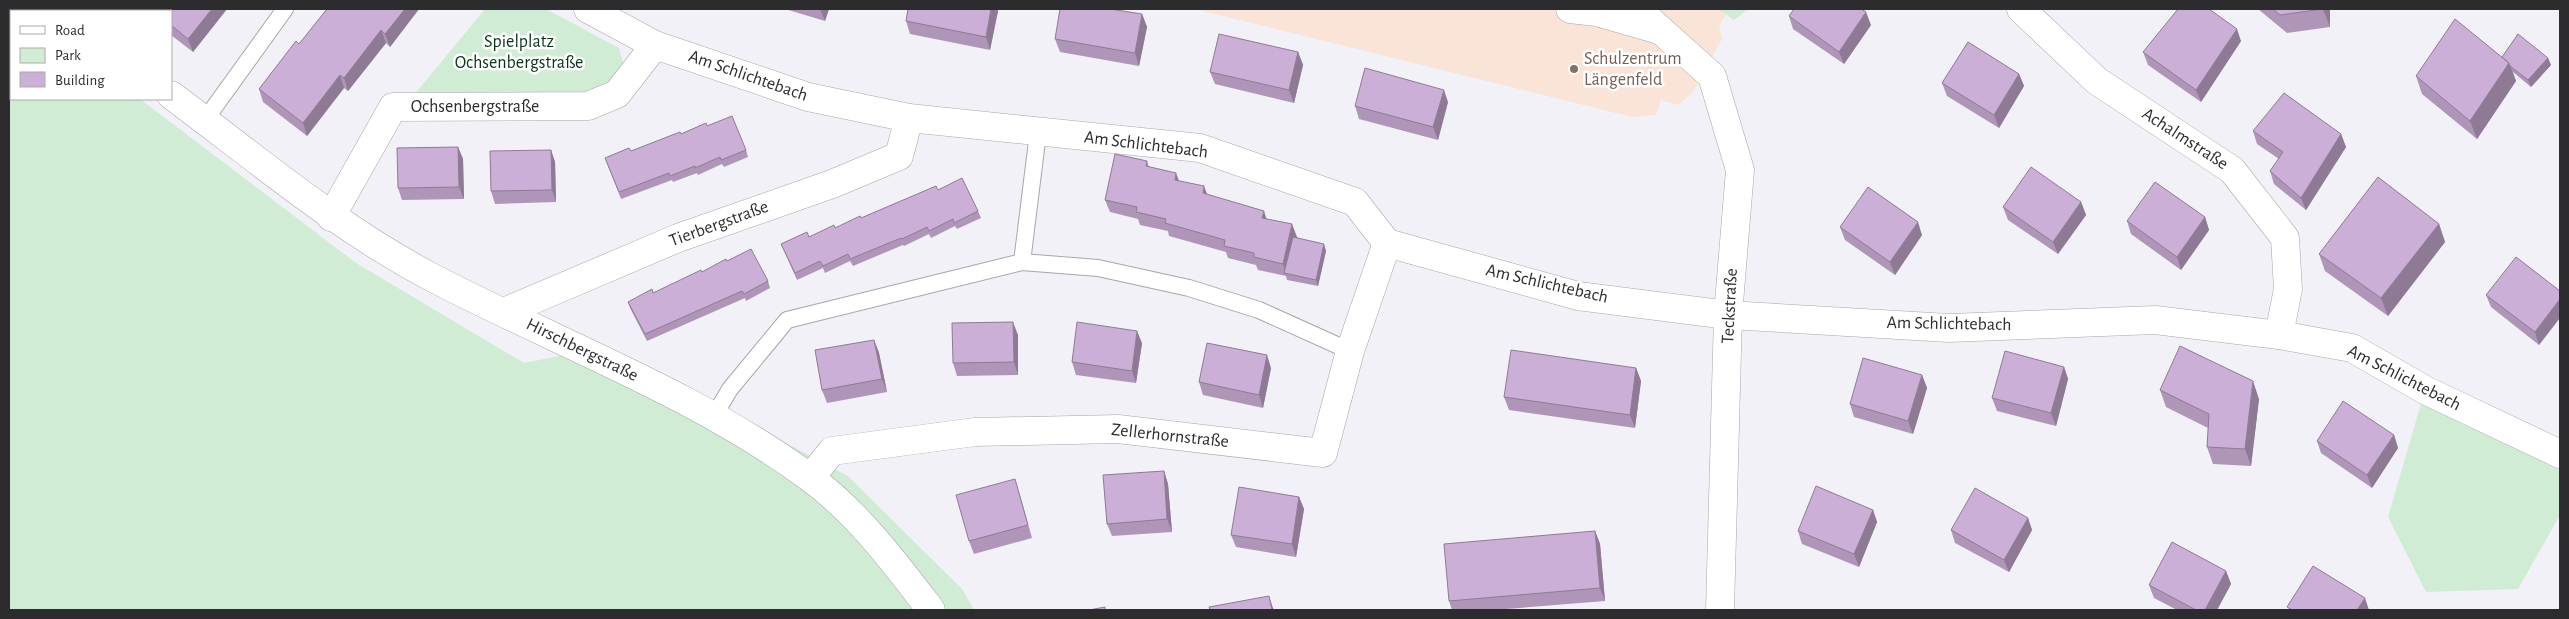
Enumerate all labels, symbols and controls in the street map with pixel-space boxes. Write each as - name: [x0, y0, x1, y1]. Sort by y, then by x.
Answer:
- legend: [10, 10, 172, 100]
- text: Road: [55, 23, 85, 38]
- park label: Spielplatz Ochsenbergstraße: [455, 33, 583, 72]
- street label: Am Schlichtebach: [686, 47, 810, 105]
- text: Park: [55, 48, 81, 63]
- place label: Schulzentrum Längenfeld: [1584, 50, 1682, 89]
- marker: Schulzentrum Längenfeld: [1568, 63, 1580, 75]
- text: Building: [55, 73, 105, 88]
- street label: Ochsenbergstraße: [411, 98, 539, 116]
- street label: Achalmstraße: [2139, 105, 2231, 173]
- street label: Am Schlichtebach: [1083, 128, 1209, 162]
- street label: Tierbergstraße: [667, 198, 771, 250]
- street label: Am Schlichtebach: [1484, 261, 1610, 307]
- street label: Teckstraße: [1719, 268, 1741, 344]
- street label: Am Schlichtebach: [1886, 314, 2012, 334]
- street label: Hirschbergstraße: [523, 315, 641, 385]
- street label: Am Schlichtebach: [2344, 342, 2464, 414]
- street label: Zellerhornstraße: [1110, 421, 1230, 451]

